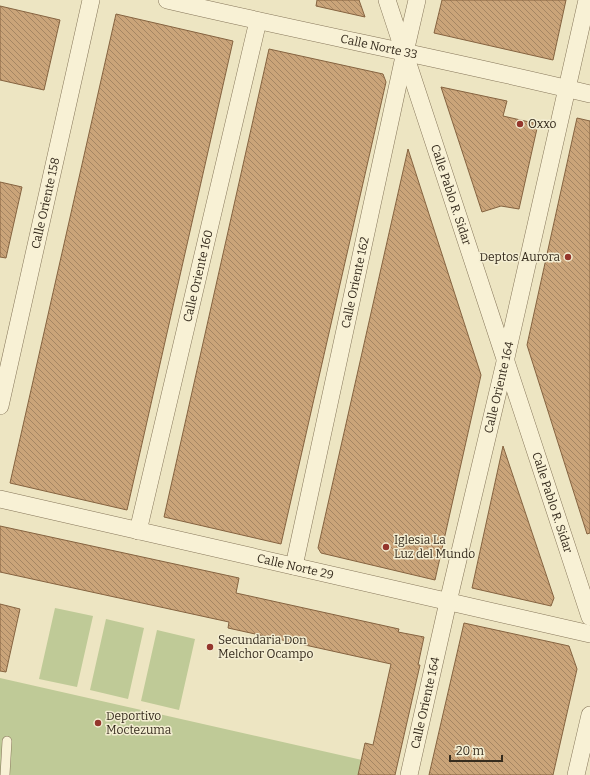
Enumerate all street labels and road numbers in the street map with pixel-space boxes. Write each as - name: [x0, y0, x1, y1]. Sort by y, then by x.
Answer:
- street label: Calle Norte 33: [339, 32, 419, 62]
- street label: Calle Pablo R. Sidar: [428, 143, 474, 248]
- street label: Calle Oriente 158: [28, 156, 63, 250]
- street label: Calle Oriente 160: [180, 228, 216, 324]
- street label: Calle Oriente 162: [339, 236, 372, 330]
- street label: Calle Oriente 164: [481, 340, 516, 435]
- street label: Calle Pablo R. Sidar: [529, 450, 576, 555]
- street label: Calle Norte 29: [256, 551, 335, 582]
- street label: Calle Oriente 164: [408, 656, 442, 750]

